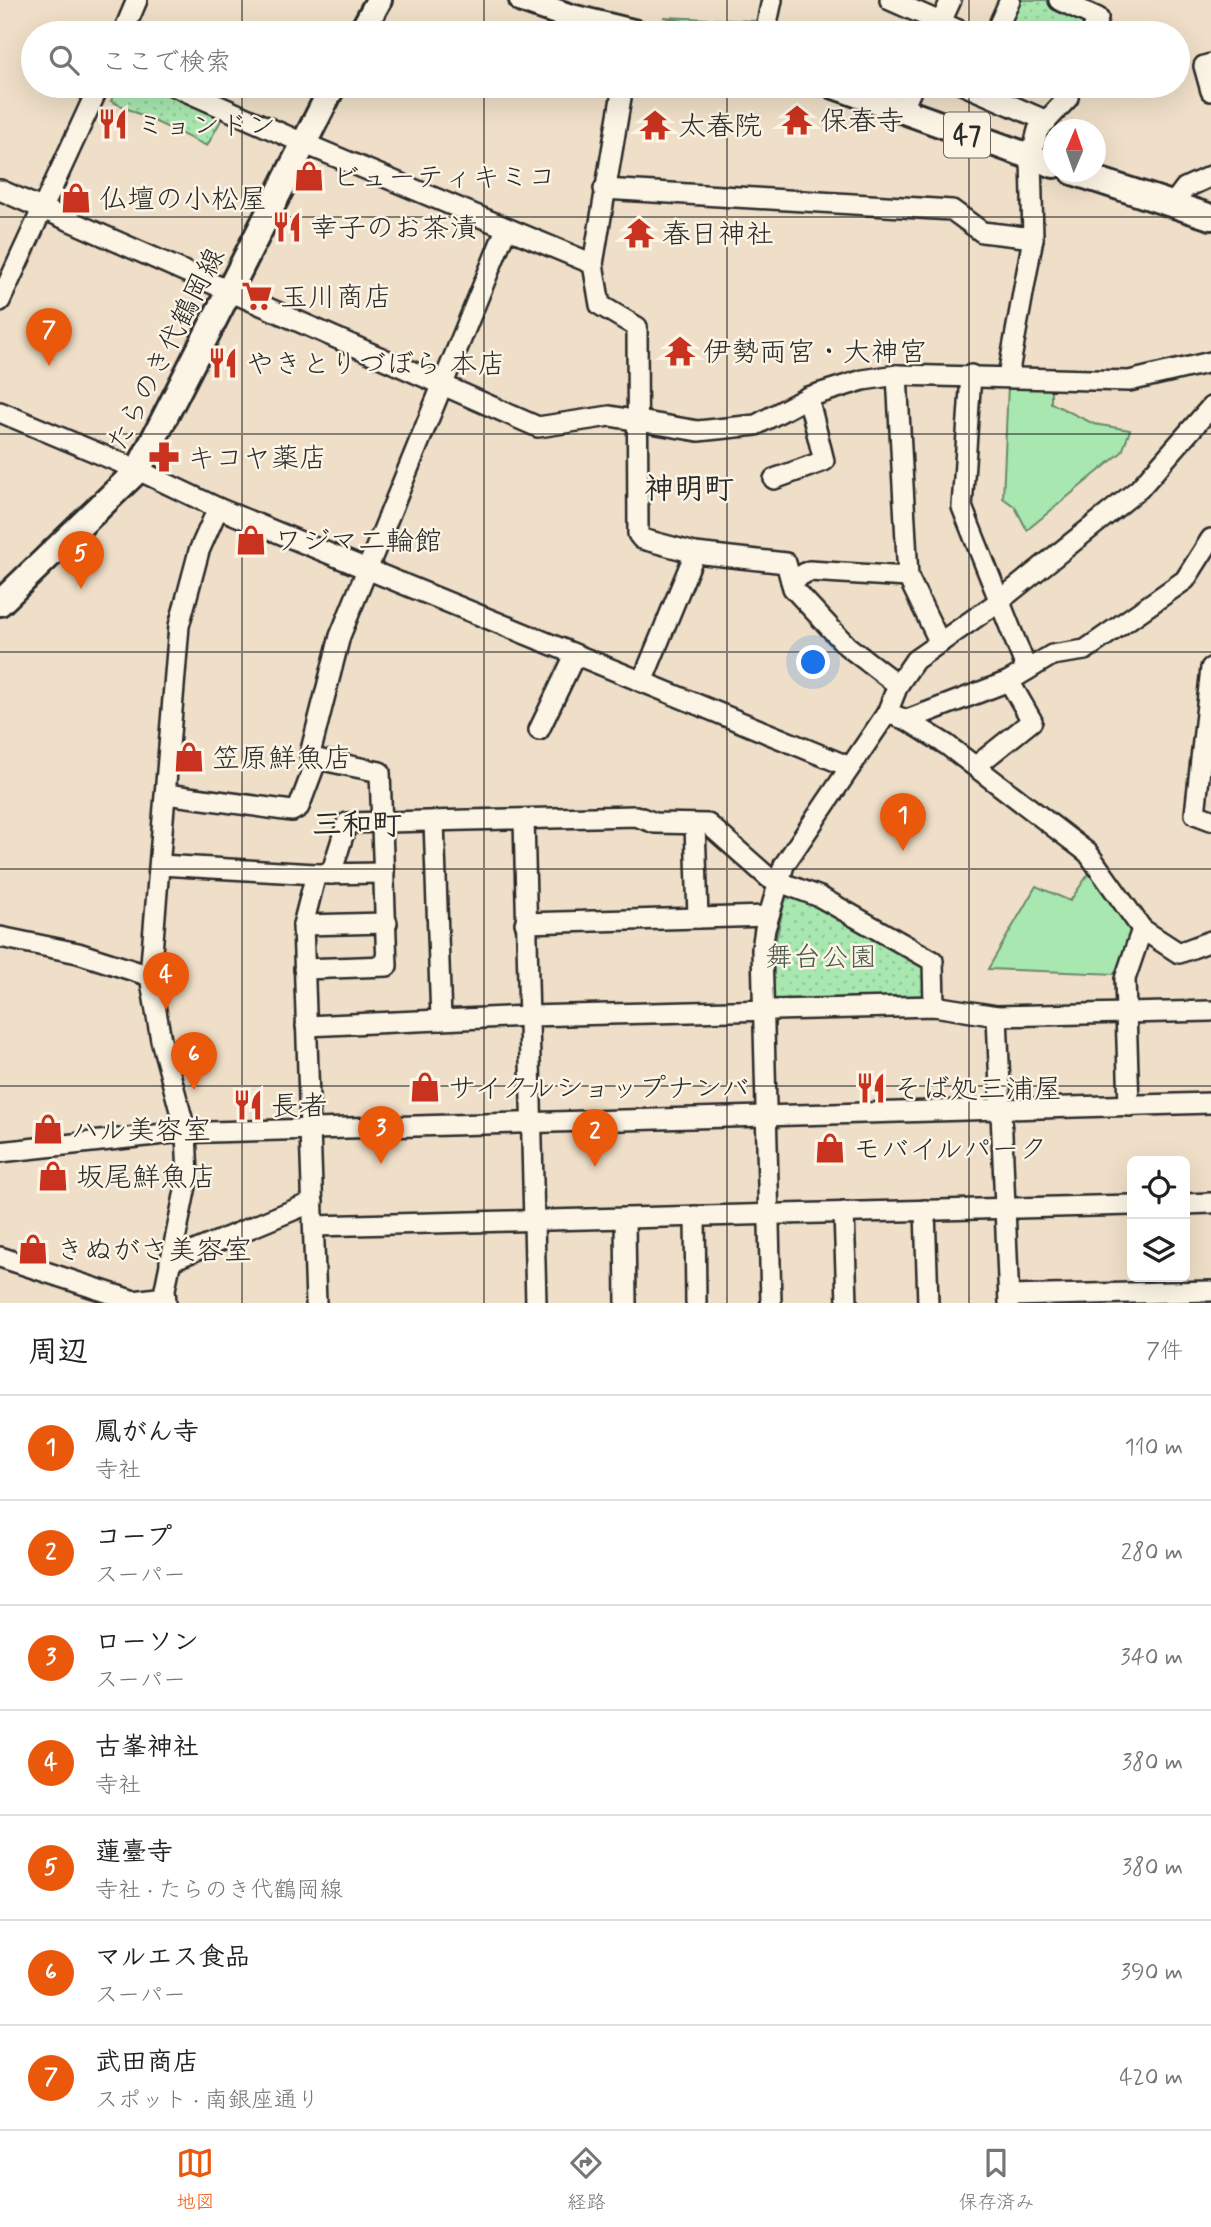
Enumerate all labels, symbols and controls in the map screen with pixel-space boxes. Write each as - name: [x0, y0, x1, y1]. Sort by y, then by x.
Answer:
- search box: [21, 21, 1190, 98]
- icon: search: [45, 41, 83, 79]
- text: ここで検索: [101, 46, 231, 80]
- temple icon: 保春寺: [780, 103, 814, 137]
- place label: 保春寺: [820, 104, 904, 141]
- restaurant icon: ミョンドン: [96, 107, 130, 141]
- place label: ミョンドン: [136, 108, 276, 145]
- temple icon: 太春院: [638, 108, 672, 142]
- place label: 太春院: [678, 109, 762, 146]
- road number: 47: [944, 112, 990, 158]
- north arrow: [1043, 119, 1106, 182]
- shop icon: ビューティキミコ: [292, 159, 326, 193]
- place label: ビューティキミコ: [332, 160, 556, 197]
- shop icon: 仏壇の小松屋: [59, 181, 93, 215]
- place label: 仏壇の小松屋: [99, 182, 267, 219]
- restaurant icon: 幸子のお茶漬: [270, 210, 304, 244]
- place label: 幸子のお茶漬: [310, 211, 477, 248]
- temple icon: 春日神社: [622, 216, 656, 250]
- place label: 春日神社: [662, 217, 774, 254]
- street label: たらのき代鶴岡線: [100, 242, 235, 458]
- supermarket icon: 玉川商店: [240, 279, 274, 313]
- place label: 玉川商店: [280, 280, 392, 317]
- pin: 7: [26, 308, 72, 366]
- temple icon: 伊勢両宮・大神宮: [663, 334, 697, 368]
- place label: 伊勢両宮・大神宮: [703, 335, 927, 372]
- restaurant icon: やきとりづぼら 本店: [206, 346, 240, 380]
- place label: やきとりづぼら 本店: [246, 347, 506, 384]
- pharmacy icon: キコヤ薬店: [147, 440, 181, 474]
- place label: キコヤ薬店: [187, 441, 327, 478]
- district label: 神明町: [644, 470, 734, 509]
- shop icon: ワジマ二輪館: [234, 523, 268, 557]
- place label: ワジマ二輪館: [274, 524, 442, 561]
- pin: 5: [58, 531, 104, 589]
- your location: [796, 645, 830, 679]
- shop icon: 笠原鮮魚店: [172, 740, 206, 774]
- place label: 笠原鮮魚店: [212, 741, 352, 778]
- pin: 1: [880, 793, 926, 851]
- district label: 三和町: [312, 806, 402, 845]
- park label: 舞台公園: [765, 940, 877, 977]
- pin: 4: [143, 952, 189, 1010]
- pin: 6: [171, 1032, 217, 1090]
- shop icon: サイクルショップナンバ: [408, 1070, 442, 1104]
- place label: サイクルショップナンバ: [448, 1071, 749, 1108]
- restaurant icon: そば処三浦屋: [854, 1071, 888, 1105]
- place label: そば処三浦屋: [894, 1072, 1062, 1109]
- restaurant icon: 長者: [231, 1088, 265, 1122]
- place label: 長者: [271, 1089, 327, 1126]
- pin: 3: [358, 1106, 404, 1164]
- pin: 2: [572, 1109, 618, 1167]
- shop icon: ハル美容室: [31, 1112, 65, 1146]
- place label: ハル美容室: [71, 1113, 211, 1150]
- shop icon: モバイルパーク: [813, 1131, 847, 1165]
- place label: モバイルパーク: [853, 1132, 1047, 1169]
- map controls: [1127, 1156, 1190, 1282]
- button: locate: [1127, 1156, 1190, 1219]
- shop icon: 坂尾鮮魚店: [36, 1159, 70, 1193]
- place label: 坂尾鮮魚店: [76, 1160, 216, 1197]
- button: layers: [1127, 1219, 1190, 1282]
- shop icon: きぬがさ美容室: [16, 1232, 50, 1266]
- place label: きぬがさ美容室: [56, 1233, 252, 1270]
- text: 周辺: [28, 1333, 88, 1372]
- text: 7件: [1146, 1337, 1183, 1367]
- text: 鳳がん寺: [95, 1416, 199, 1450]
- text: 1: [46, 1433, 56, 1463]
- text: 110 m: [1124, 1433, 1183, 1463]
- text: 寺社: [95, 1456, 141, 1486]
- text: コープ: [95, 1521, 172, 1555]
- text: 2: [45, 1538, 57, 1568]
- text: 280 m: [1121, 1538, 1183, 1568]
- text: スーパー: [95, 1561, 186, 1591]
- text: ローソン: [95, 1626, 199, 1660]
- text: 3: [46, 1643, 56, 1673]
- text: 340 m: [1120, 1643, 1183, 1673]
- text: スーパー: [95, 1666, 186, 1696]
- text: 古峯神社: [95, 1731, 199, 1765]
- text: 4: [44, 1748, 58, 1778]
- text: 380 m: [1122, 1748, 1183, 1778]
- text: 寺社: [95, 1771, 141, 1801]
- text: 蓮臺寺: [95, 1836, 173, 1870]
- text: 5: [44, 1853, 58, 1883]
- text: 380 m: [1122, 1853, 1183, 1883]
- text: 寺社 · たらのき代鶴岡線: [95, 1876, 343, 1906]
- text: マルエス食品: [95, 1941, 250, 1975]
- text: 6: [45, 1958, 57, 1988]
- text: 390 m: [1121, 1958, 1183, 1988]
- text: スーパー: [95, 1981, 186, 2011]
- text: 武田商店: [95, 2046, 199, 2080]
- text: 7: [44, 2063, 58, 2093]
- text: 420 m: [1119, 2063, 1183, 2093]
- text: スポット · 南銀座通り: [95, 2086, 320, 2116]
- tab: 地図: [176, 2144, 215, 2215]
- tab: 経路: [567, 2144, 606, 2215]
- tab: 保存済み: [958, 2144, 1035, 2215]

